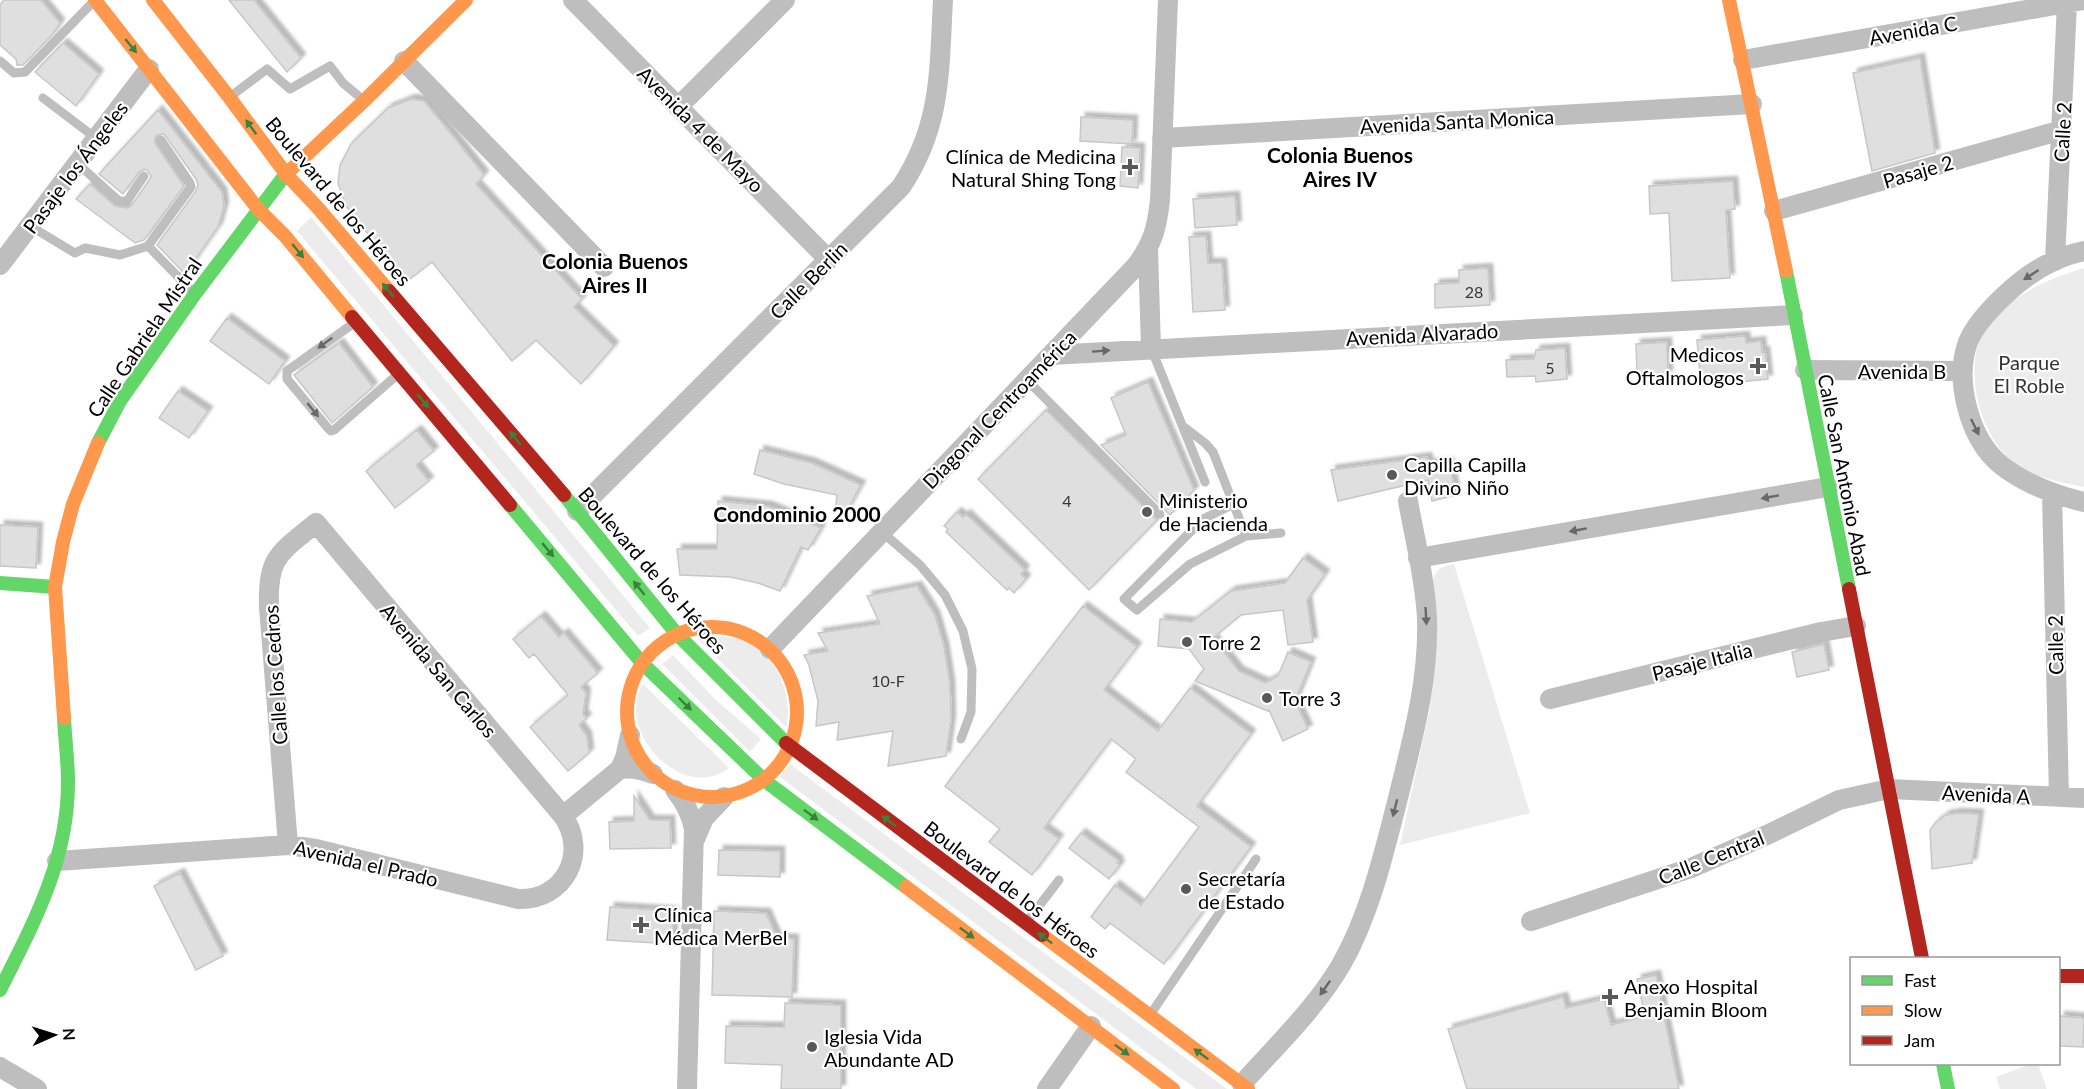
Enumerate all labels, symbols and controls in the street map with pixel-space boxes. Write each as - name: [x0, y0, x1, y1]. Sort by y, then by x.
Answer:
- street label: Avenida C: [1867, 10, 1959, 50]
- one-way arrow: [125, 38, 138, 54]
- street label: Avenida 4 de Mayo: [633, 61, 769, 197]
- street label: Pasaje los Ángeles: [17, 96, 133, 238]
- street label: Calle 2: [2048, 101, 2076, 163]
- street label: Avenida Santa Monica: [1359, 104, 1555, 138]
- street label: Boulevard de los Héroes: [261, 112, 417, 290]
- one-way arrow: [245, 119, 258, 135]
- district label: Colonia Buenos Aires IV: [1267, 142, 1413, 191]
- place label: Clínica de Medicina Natural Shing Tong: [945, 144, 1116, 191]
- street label: Pasaje 2: [1880, 149, 1956, 193]
- marker: Clínica de Medicina Natural Shing Tong: [1121, 158, 1139, 176]
- street label: Calle Berlin: [764, 236, 852, 324]
- one-way arrow: [291, 243, 304, 258]
- district label: Colonia Buenos Aires II: [542, 248, 688, 297]
- street label: Calle Gabriela Mistral: [82, 253, 206, 421]
- one-way arrow: [2023, 269, 2039, 280]
- house number: 28: [1465, 282, 1483, 301]
- one-way arrow: [382, 283, 395, 298]
- street label: Avenida Alvarado: [1345, 318, 1499, 350]
- street label: Diagonal Centroamérica: [917, 325, 1081, 493]
- one-way arrow: [318, 337, 334, 349]
- place label: Medicos Oftalmologos: [1626, 342, 1744, 389]
- one-way arrow: [1091, 347, 1110, 356]
- park label: Parque El Roble: [1994, 350, 2065, 397]
- marker: Medicos Oftalmologos: [1749, 357, 1767, 375]
- house number: 5: [1545, 358, 1555, 377]
- street label: Avenida B: [1858, 359, 1946, 383]
- street label: Calle San Antonio Abad: [1814, 372, 1876, 578]
- one-way arrow: [416, 393, 429, 409]
- one-way arrow: [306, 402, 319, 417]
- one-way arrow: [1971, 419, 1980, 436]
- one-way arrow: [508, 430, 521, 446]
- place label: Capilla Capilla Divino Niño: [1404, 452, 1527, 499]
- marker: Capilla Capilla Divino Niño: [1385, 468, 1399, 482]
- street label: Boulevard de los Héroes: [574, 482, 732, 658]
- place label: Ministerio de Hacienda: [1159, 488, 1268, 535]
- house number: 4: [1062, 491, 1072, 510]
- one-way arrow: [1761, 493, 1780, 502]
- district label: Condominio 2000: [713, 501, 881, 526]
- marker: Ministerio de Hacienda: [1140, 505, 1154, 519]
- one-way arrow: [1569, 526, 1588, 535]
- one-way arrow: [541, 542, 554, 557]
- one-way arrow: [633, 580, 646, 596]
- street label: Avenida San Carlos: [376, 598, 502, 742]
- street label: Calle los Cedros: [258, 604, 292, 746]
- one-way arrow: [1421, 607, 1430, 626]
- street label: Calle 2: [2042, 615, 2068, 675]
- place label: Torre 2: [1199, 630, 1261, 654]
- marker: Torre 2: [1180, 635, 1194, 649]
- street label: Pasaje Italia: [1649, 637, 1755, 685]
- house number: 10-F: [871, 671, 905, 690]
- place label: Torre 3: [1279, 686, 1341, 710]
- marker: Torre 3: [1260, 691, 1274, 705]
- one-way arrow: [677, 696, 691, 710]
- street label: Avenida A: [1941, 780, 2031, 808]
- one-way arrow: [1390, 798, 1400, 817]
- one-way arrow: [803, 809, 819, 821]
- one-way arrow: [881, 815, 897, 827]
- street label: Boulevard de los Héroes: [920, 815, 1104, 963]
- street label: Calle Central: [1655, 825, 1767, 889]
- street label: Avenida el Prado: [291, 835, 441, 891]
- place label: Secretaría de Estado: [1198, 866, 1285, 913]
- marker: Secretaría de Estado: [1179, 882, 1193, 896]
- place label: Clínica Médica MerBel: [654, 902, 787, 949]
- marker: Clínica Médica MerBel: [632, 916, 650, 934]
- one-way arrow: [959, 926, 974, 938]
- one-way arrow: [1037, 932, 1053, 944]
- legend: [1850, 957, 2060, 1065]
- text: Fast: [1904, 969, 1937, 991]
- place label: Anexo Hospital Benjamin Bloom: [1624, 974, 1767, 1021]
- one-way arrow: [1320, 980, 1331, 996]
- marker: Anexo Hospital Benjamin Bloom: [1601, 988, 1619, 1006]
- text: Slow: [1904, 999, 1942, 1021]
- north arrow: [24, 1005, 84, 1065]
- place label: Iglesia Vida Abundante AD: [824, 1024, 954, 1071]
- text: N: [60, 1028, 79, 1041]
- text: Jam: [1904, 1029, 1935, 1051]
- marker: Iglesia Vida Abundante AD: [805, 1040, 819, 1054]
- one-way arrow: [1115, 1044, 1130, 1056]
- one-way arrow: [1194, 1049, 1209, 1061]

